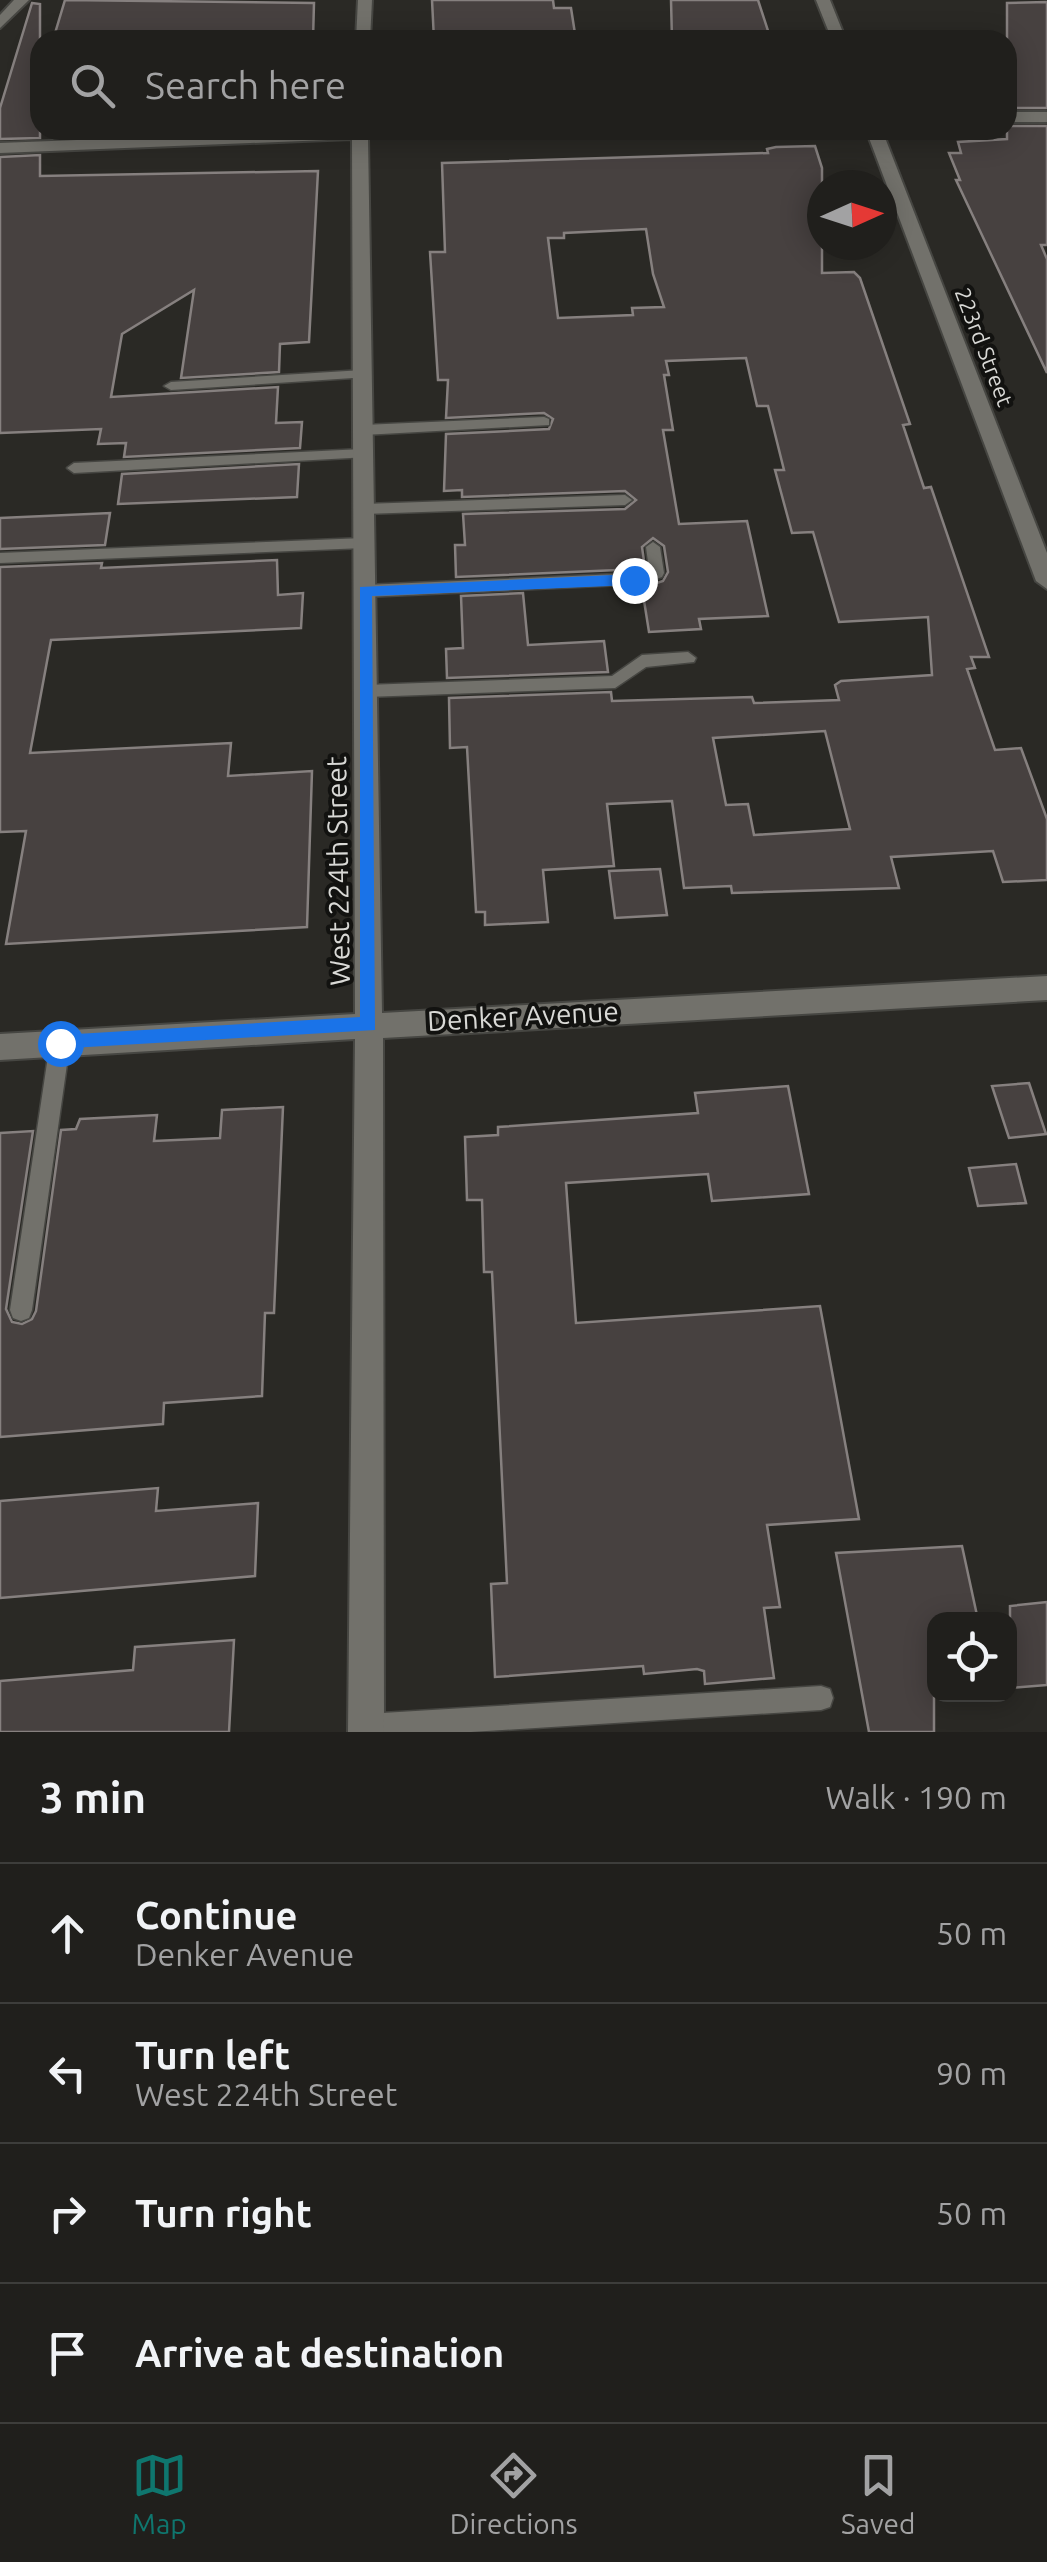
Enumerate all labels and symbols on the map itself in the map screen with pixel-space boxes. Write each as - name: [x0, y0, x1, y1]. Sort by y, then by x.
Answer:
- north arrow: [807, 170, 897, 260]
- street label: 223rd Street: [950, 284, 1019, 410]
- route end: [612, 558, 658, 604]
- street label: West 224th Street: [320, 756, 355, 986]
- street label: Denker Avenue: [426, 995, 620, 1036]
- route start: [38, 1021, 84, 1067]

